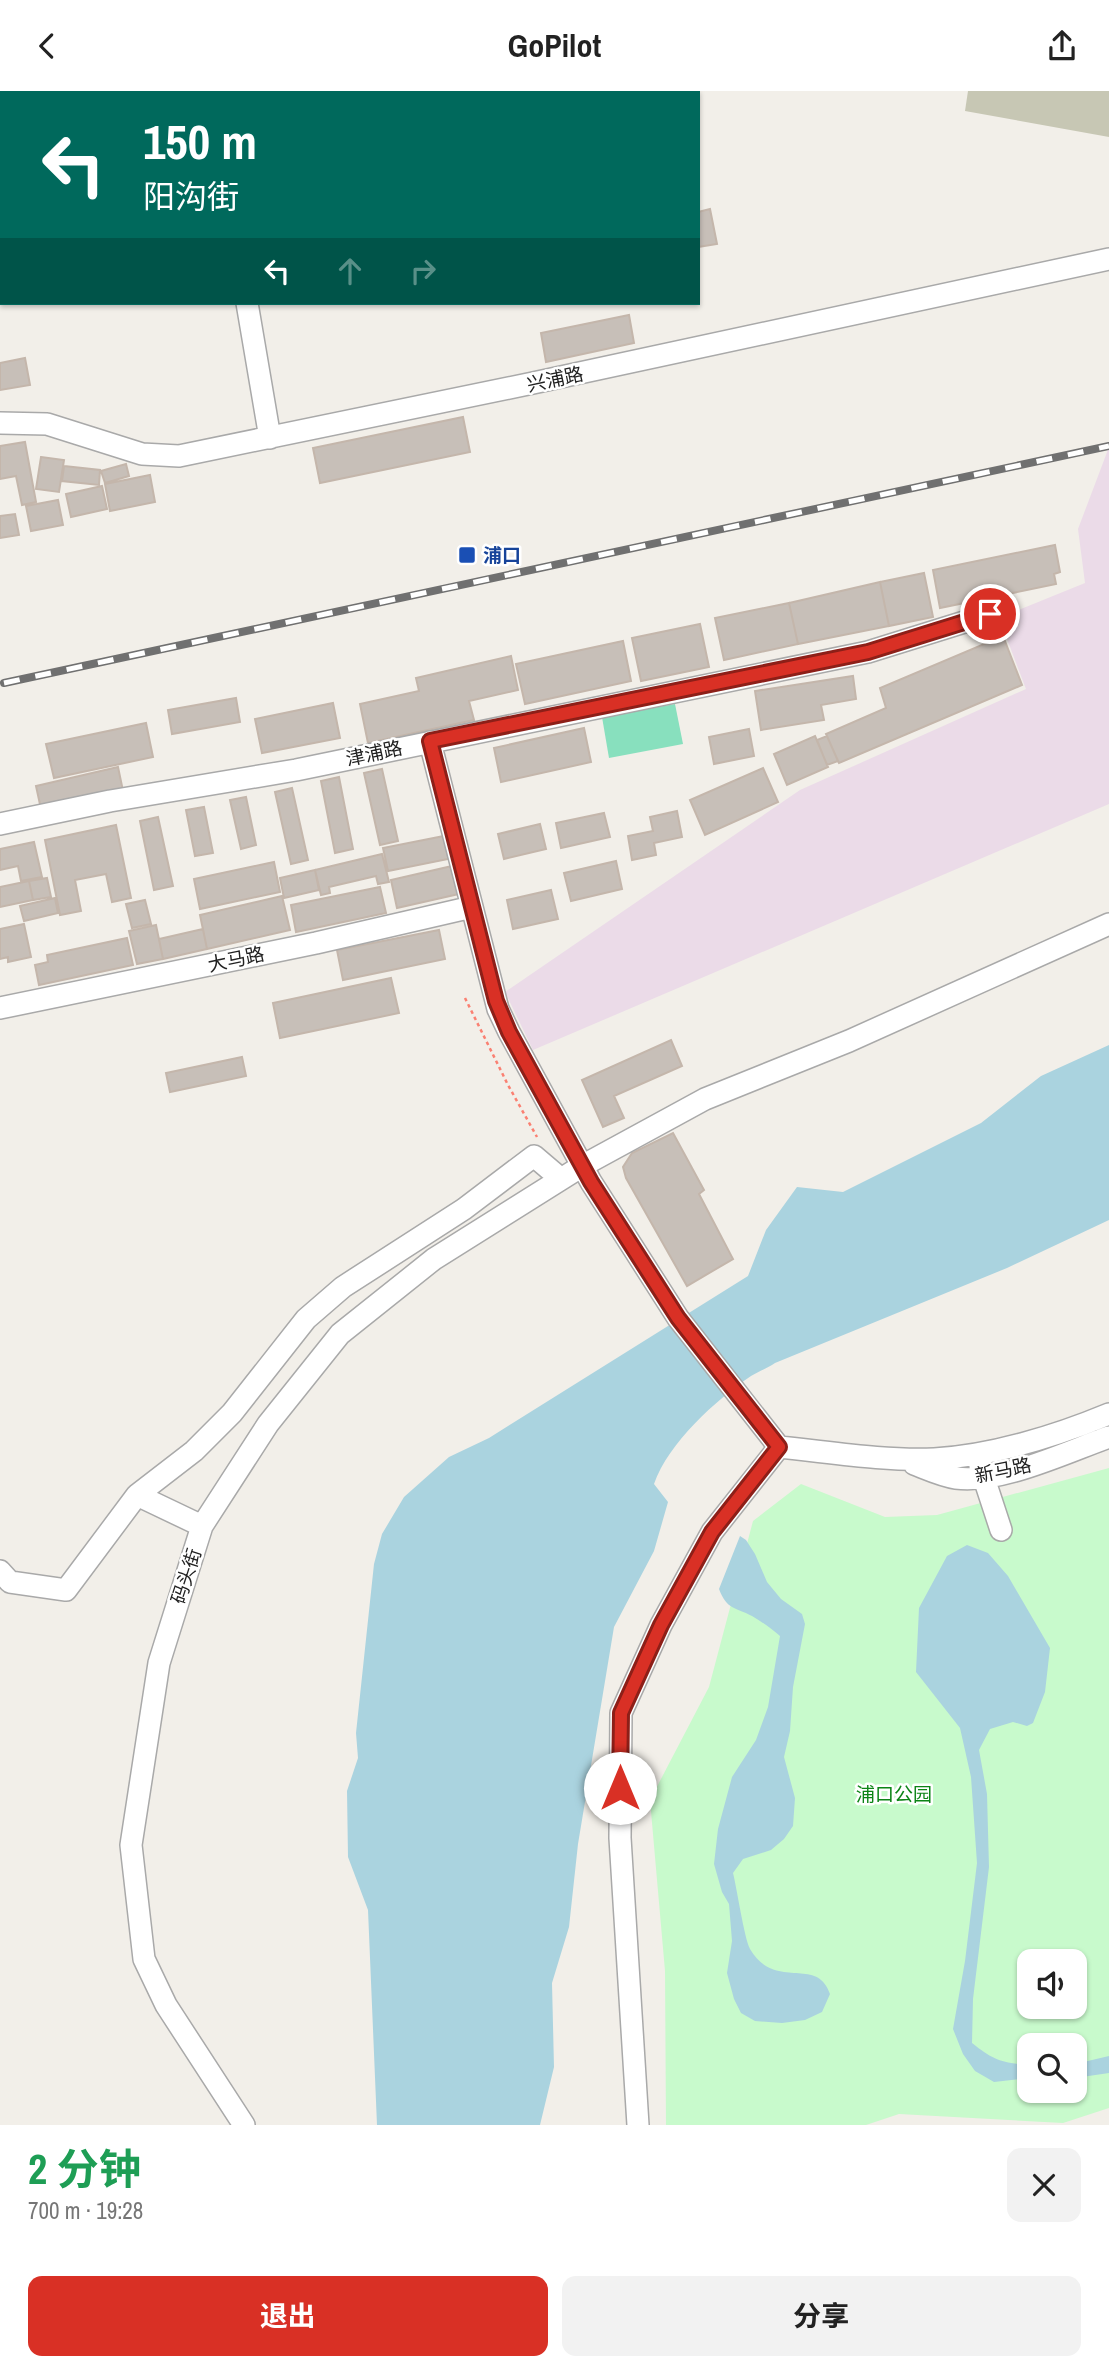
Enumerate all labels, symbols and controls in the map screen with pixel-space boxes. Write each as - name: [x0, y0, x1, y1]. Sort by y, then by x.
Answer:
- text: GoPilot: [508, 24, 601, 67]
- icon: back: [28, 27, 66, 65]
- icon: share: [1043, 27, 1081, 65]
- text: 150 m: [143, 108, 257, 174]
- icon: left: [28, 119, 119, 210]
- text: 阳沟街: [143, 175, 239, 218]
- icon: left: [258, 252, 296, 290]
- icon: ahead: [331, 252, 369, 290]
- icon: right: [404, 252, 442, 290]
- street label: 兴浦路: [524, 360, 586, 398]
- place label: 浦口: [483, 542, 521, 568]
- marker: 浦口: [457, 545, 477, 565]
- pin: [960, 584, 1020, 644]
- icon: arrive: [971, 595, 1009, 633]
- street label: 津浦路: [343, 734, 405, 772]
- street label: 大马路: [205, 940, 267, 978]
- street label: 新马路: [972, 1451, 1034, 1489]
- street label: 码头街: [165, 1545, 207, 1607]
- position arrow: [583, 1751, 657, 1825]
- park label: 浦口公园: [856, 1781, 932, 1807]
- map controls: [1017, 1949, 1087, 2103]
- button: sound: [1017, 1949, 1087, 2019]
- button: search: [1017, 2033, 1087, 2103]
- text: 2 分钟: [28, 2141, 141, 2197]
- button: close: [1007, 2148, 1081, 2222]
- text: 700 m · 19:28: [28, 2195, 143, 2226]
- button: 退出: [28, 2276, 548, 2356]
- button: 分享: [562, 2276, 1081, 2356]

